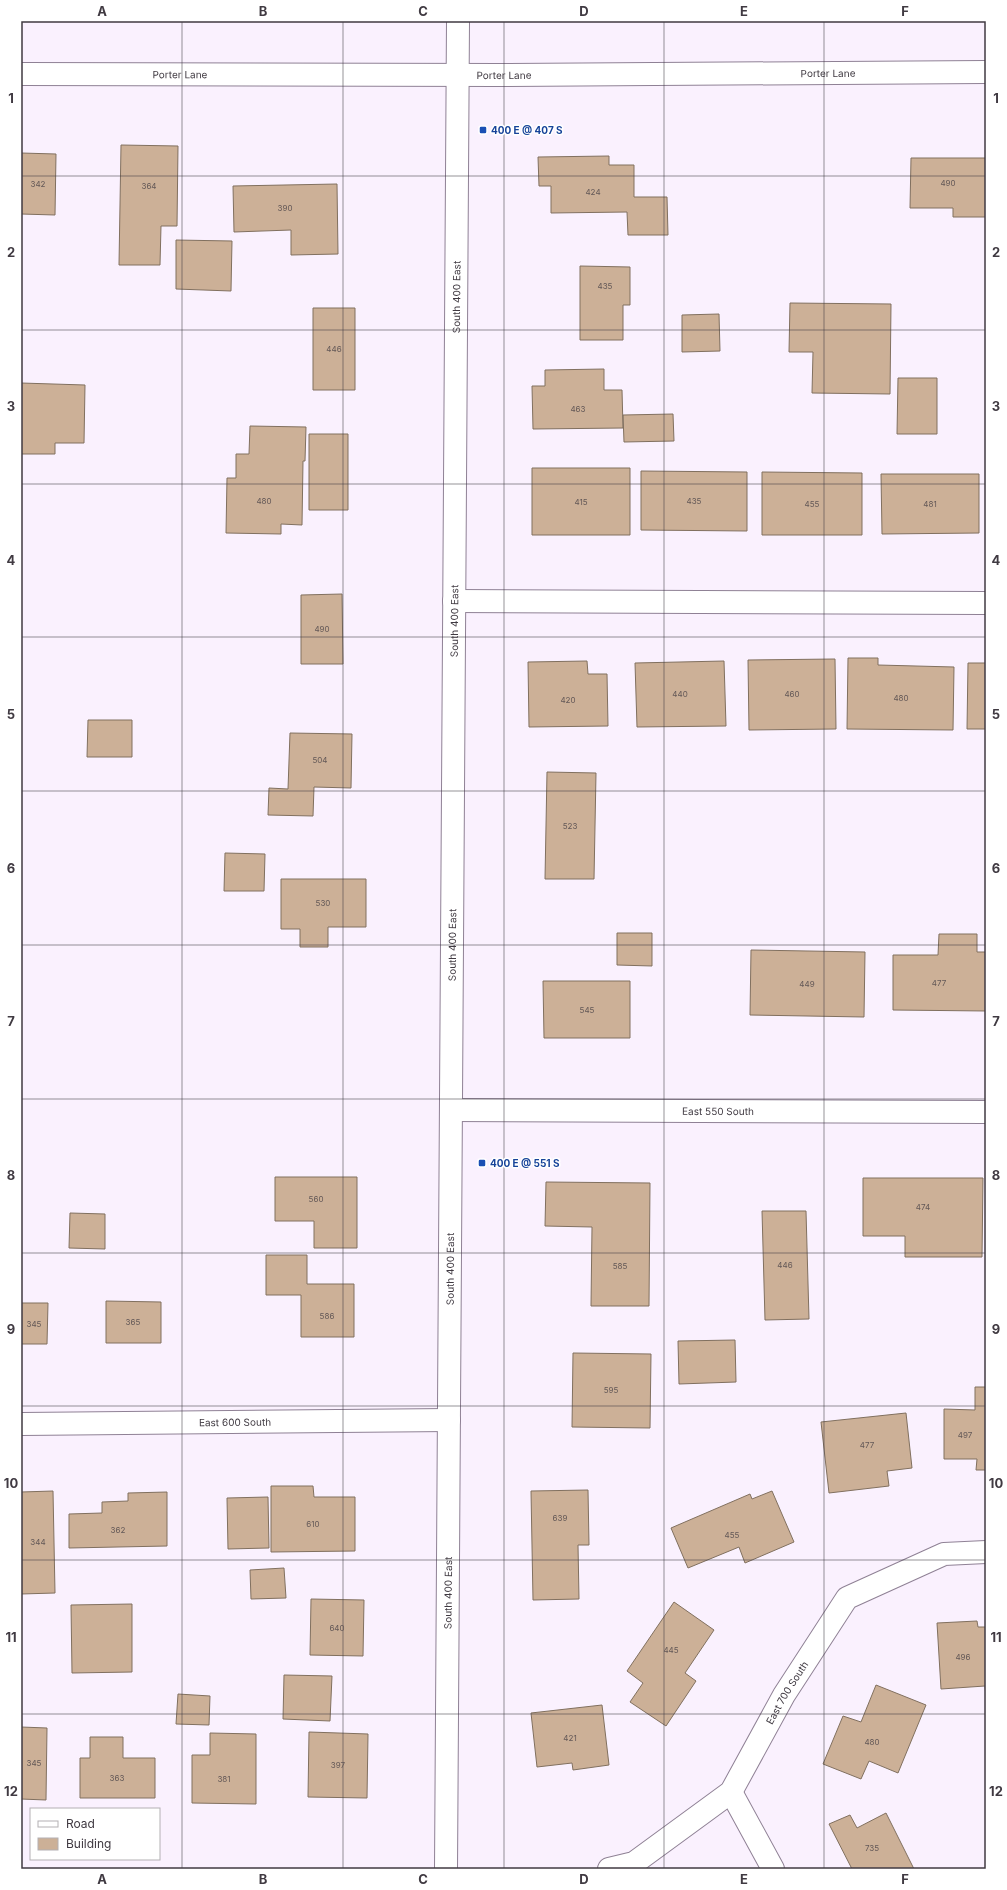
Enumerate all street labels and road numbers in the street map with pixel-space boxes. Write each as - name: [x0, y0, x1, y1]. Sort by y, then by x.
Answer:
- street label: Porter Lane: [800, 67, 856, 79]
- street label: Porter Lane: [153, 68, 208, 80]
- street label: Porter Lane: [477, 69, 532, 81]
- street label: South 400 East: [450, 260, 462, 333]
- street label: South 400 East: [448, 584, 460, 657]
- street label: South 400 East: [446, 908, 458, 981]
- street label: East 550 South: [682, 1105, 754, 1117]
- street label: South 400 East: [444, 1232, 456, 1305]
- street label: East 600 South: [199, 1416, 271, 1428]
- street label: South 400 East: [442, 1556, 454, 1629]
- street label: East 700 South: [763, 1659, 810, 1726]

